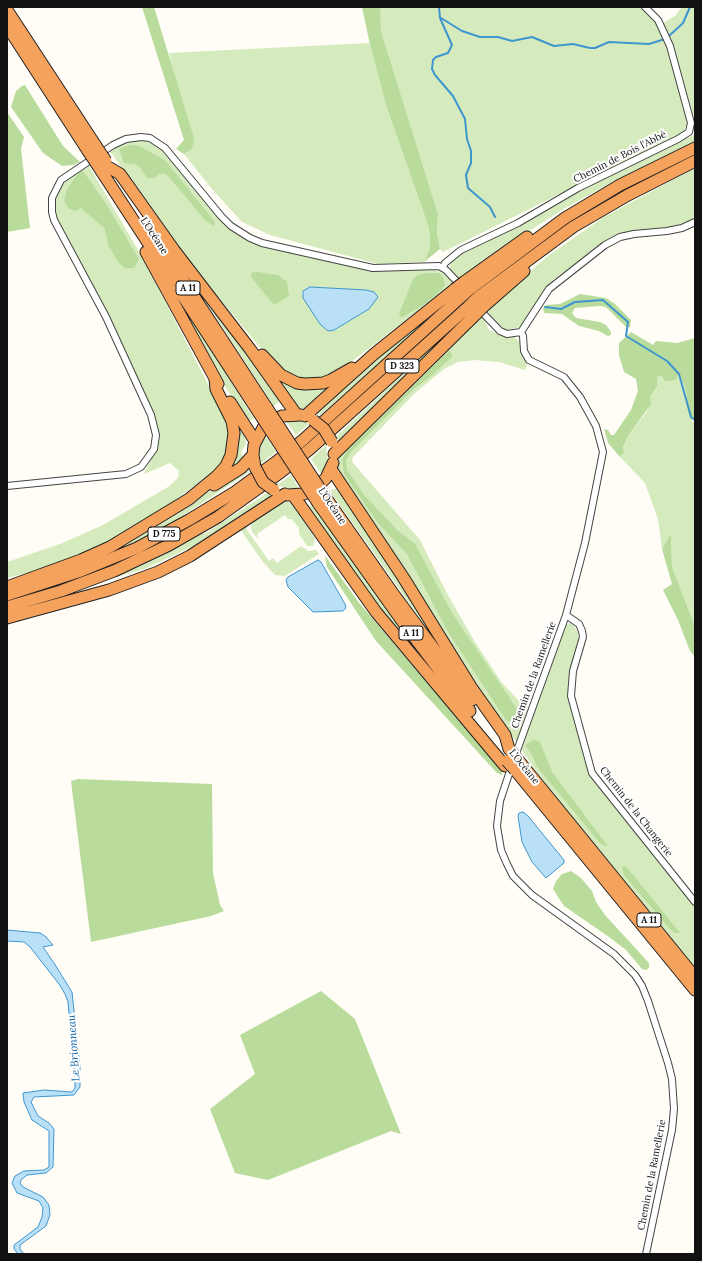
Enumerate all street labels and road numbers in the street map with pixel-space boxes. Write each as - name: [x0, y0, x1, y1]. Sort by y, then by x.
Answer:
- street label: Chemin de Bois l'Abbé: [572, 128, 668, 186]
- street label: L’Océane: [138, 215, 170, 257]
- road number: A 11: [176, 281, 200, 295]
- road number: D 323: [385, 359, 419, 373]
- street label: L’Océane: [315, 485, 349, 527]
- road number: D 775: [148, 527, 180, 541]
- street label: Chemin de la Ramellerie: [509, 620, 559, 730]
- road number: A 11: [399, 626, 423, 640]
- street label: L’Océane: [506, 747, 542, 787]
- street label: Chemin de la Changerie: [597, 765, 675, 859]
- road number: A 11: [637, 913, 661, 927]
- street label: Chemin de la Ramellerie: [635, 1119, 669, 1231]

